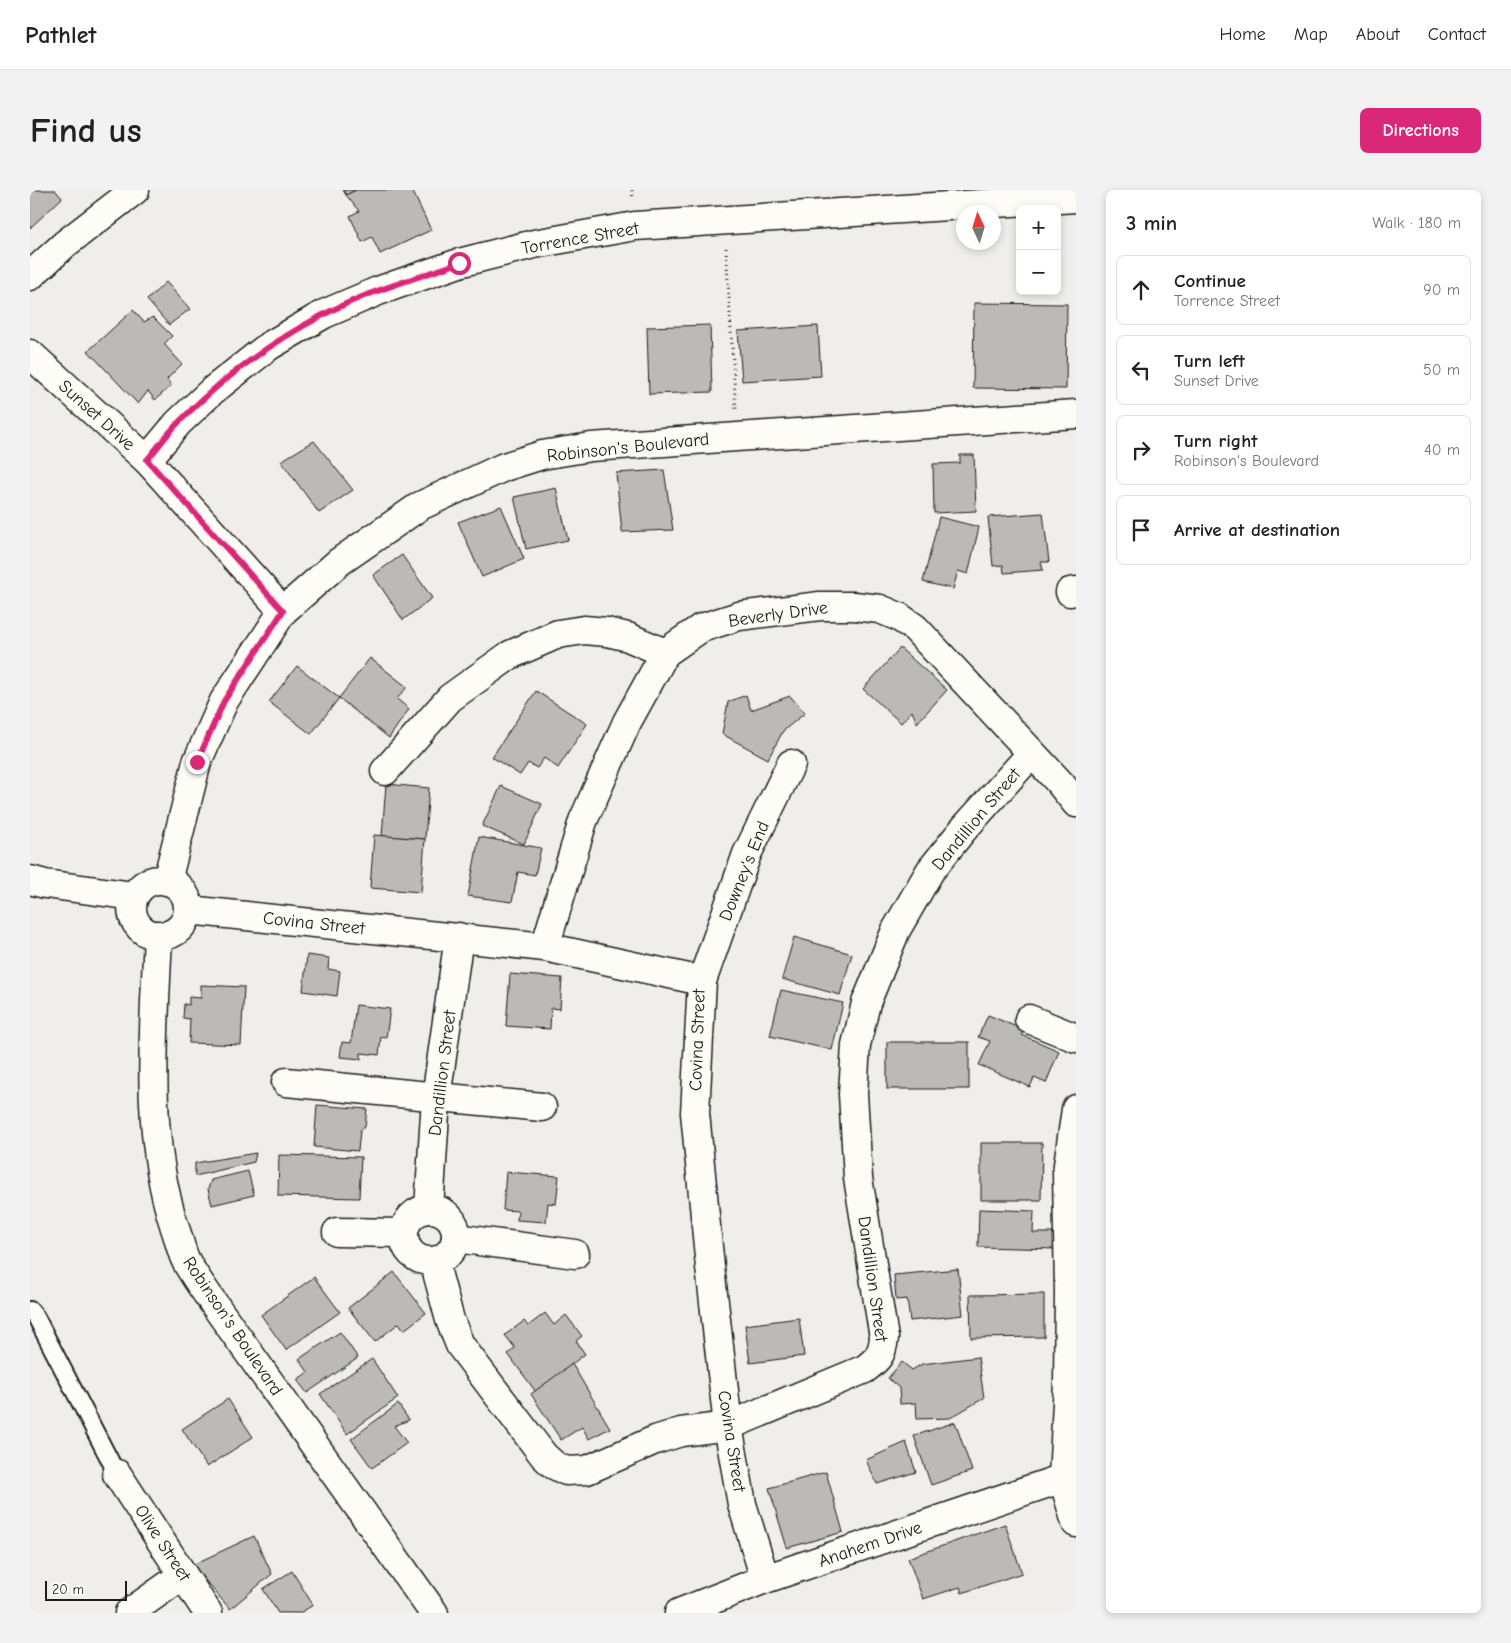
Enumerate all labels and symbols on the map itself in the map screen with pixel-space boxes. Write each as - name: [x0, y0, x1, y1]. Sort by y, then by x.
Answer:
- north arrow: [956, 205, 1001, 250]
- street label: Torrence Street: [520, 218, 641, 259]
- route start: [448, 252, 471, 275]
- street label: Sunset Drive: [54, 376, 139, 455]
- street label: Robinson's Boulevard: [546, 429, 710, 466]
- street label: Beverly Drive: [727, 597, 829, 632]
- route end: [186, 751, 209, 774]
- street label: Dandillion Street: [928, 763, 1026, 875]
- street label: Downey's End: [715, 818, 774, 924]
- street label: Covina Street: [262, 908, 367, 939]
- street label: Covina Street: [685, 988, 710, 1092]
- street label: Dandillion Street: [424, 1008, 461, 1137]
- street label: Dandillion Street: [853, 1215, 892, 1344]
- street label: Robinson's Boulevard: [178, 1253, 287, 1400]
- street label: Covina Street: [713, 1389, 750, 1494]
- street label: Olive Street: [130, 1501, 196, 1586]
- street label: Anahem Drive: [816, 1517, 925, 1572]
- scale bar: [45, 1578, 128, 1601]

